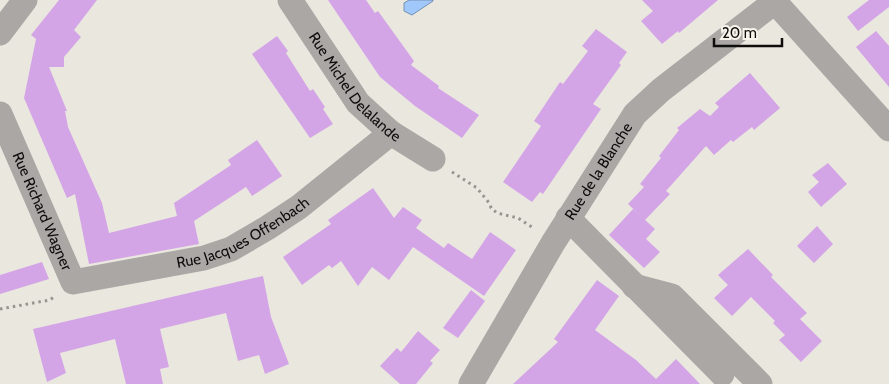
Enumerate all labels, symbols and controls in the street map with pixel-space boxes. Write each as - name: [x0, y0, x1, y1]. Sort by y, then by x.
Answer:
- scale bar: [714, 15, 782, 47]
- text: 20 m: [722, 24, 757, 42]
- street label: Rue Michel Delalande: [305, 29, 404, 146]
- street label: Rue de la Blanche: [561, 119, 636, 223]
- street label: Rue Richard Wagner: [9, 149, 76, 273]
- street label: Rue Jacques Offenbach: [175, 193, 313, 272]

